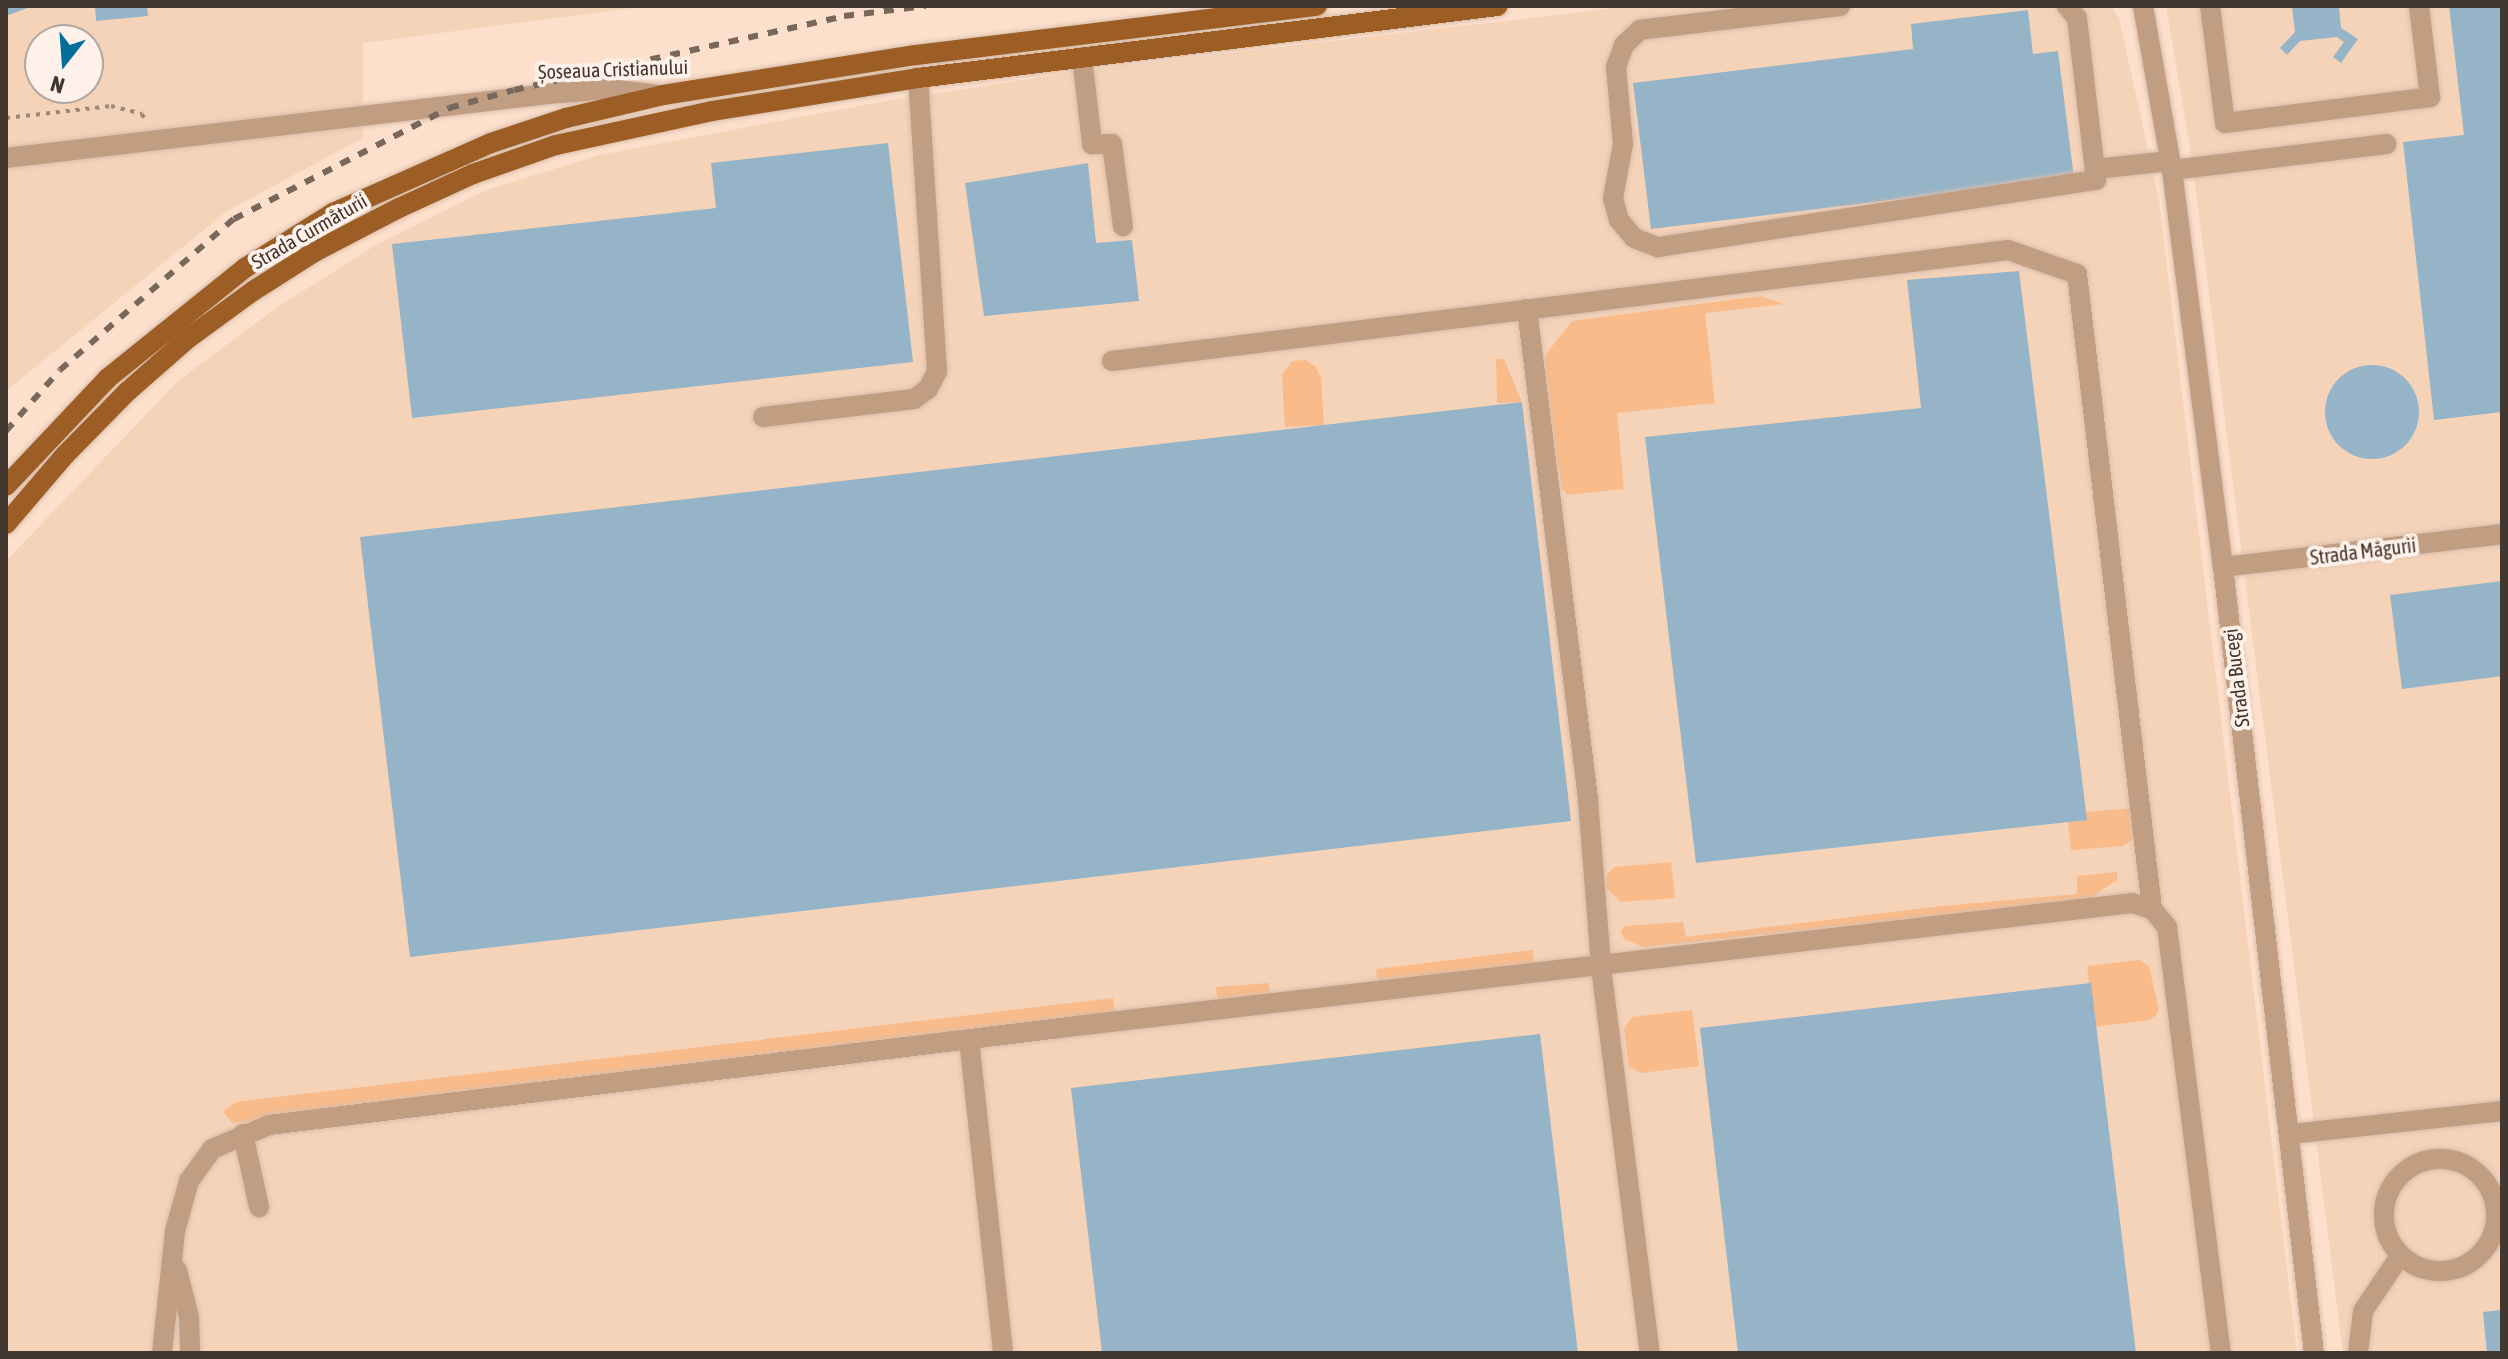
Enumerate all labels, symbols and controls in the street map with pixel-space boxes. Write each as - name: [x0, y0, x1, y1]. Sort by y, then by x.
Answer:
- north arrow: [24, 24, 104, 104]
- street label: Șoseaua Cristianului: [538, 54, 688, 84]
- text: N: [48, 71, 68, 99]
- street label: Strada Curmăturii: [247, 188, 371, 274]
- street label: Strada Măgurii: [2309, 533, 2417, 569]
- street label: Strada Bucegi: [2218, 627, 2254, 729]

